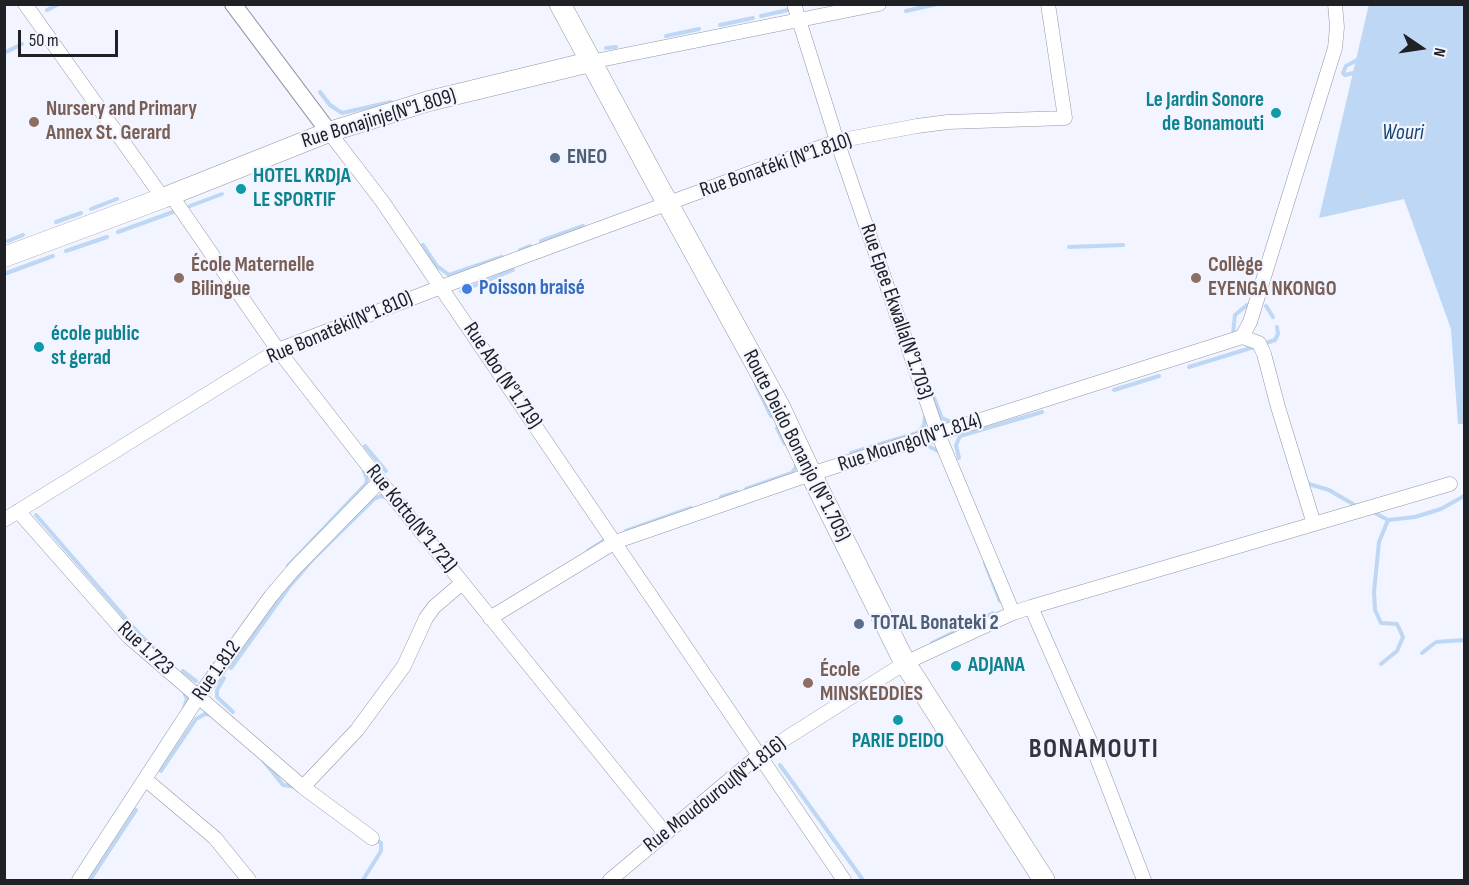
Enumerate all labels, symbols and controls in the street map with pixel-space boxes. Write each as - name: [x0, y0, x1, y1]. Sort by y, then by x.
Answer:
- scale bar: [21, 18, 122, 56]
- north arrow: [1391, 18, 1451, 78]
- text: 50 m: [29, 30, 59, 51]
- text: N: [1429, 46, 1449, 58]
- street label: Rue Bonajinje(N°1.809): [299, 84, 459, 154]
- place label: Le Jardin Sonore de Bonamouti: [1146, 88, 1264, 138]
- place label: Nursery and Primary Annex St. Gerard: [46, 97, 197, 147]
- marker: Le Jardin Sonore de Bonamouti: [1269, 106, 1283, 120]
- marker: Nursery and Primary Annex St. Gerard: [27, 115, 41, 129]
- water label: Wouri: [1382, 120, 1424, 146]
- street label: Rue Bonatéki (N°1.810): [697, 128, 855, 204]
- place label: ENEO: [567, 145, 607, 171]
- marker: ENEO: [548, 151, 562, 165]
- place label: HOTEL KRDJA LE SPORTIF: [253, 164, 351, 214]
- marker: HOTEL KRDJA LE SPORTIF: [234, 182, 248, 196]
- street label: Rue Epee Ekwalla(N°1.703): [854, 221, 938, 403]
- place label: École Maternelle Bilingue: [191, 253, 314, 303]
- place label: Collège EYENGA NKONGO: [1208, 253, 1337, 303]
- marker: École Maternelle Bilingue: [172, 271, 186, 285]
- marker: Collège EYENGA NKONGO: [1189, 271, 1203, 285]
- place label: Poisson braisé: [479, 276, 585, 302]
- marker: Poisson braisé: [460, 282, 474, 296]
- street label: Rue Bonatéki(N°1.810): [263, 286, 417, 370]
- street label: Rue Abo (N°1.719): [457, 318, 547, 434]
- place label: école public st gerad: [51, 322, 140, 372]
- marker: école public st gerad: [32, 340, 46, 354]
- street label: Route Deido Bonanjo (N°1.705): [737, 346, 855, 546]
- street label: Rue Moungo(N°1.814): [835, 408, 985, 478]
- street label: Rue Kotto(N°1.721): [360, 460, 462, 578]
- place label: TOTAL Bonateki 2: [871, 611, 999, 637]
- street label: Rue 1.723: [112, 617, 178, 681]
- marker: TOTAL Bonateki 2: [852, 617, 866, 631]
- street label: Rue 1.812: [187, 636, 247, 706]
- place label: ADJANA: [968, 653, 1025, 679]
- place label: École MINSKEDDIES: [820, 658, 923, 708]
- marker: ADJANA: [949, 659, 963, 673]
- marker: École MINSKEDDIES: [801, 676, 815, 690]
- marker: PARIE DEIDO: [891, 713, 905, 727]
- place label: PARIE DEIDO: [852, 729, 944, 755]
- street label: Rue Moudourou(N°1.816): [639, 732, 791, 858]
- district label: BONAMOUTI: [1029, 734, 1159, 766]

